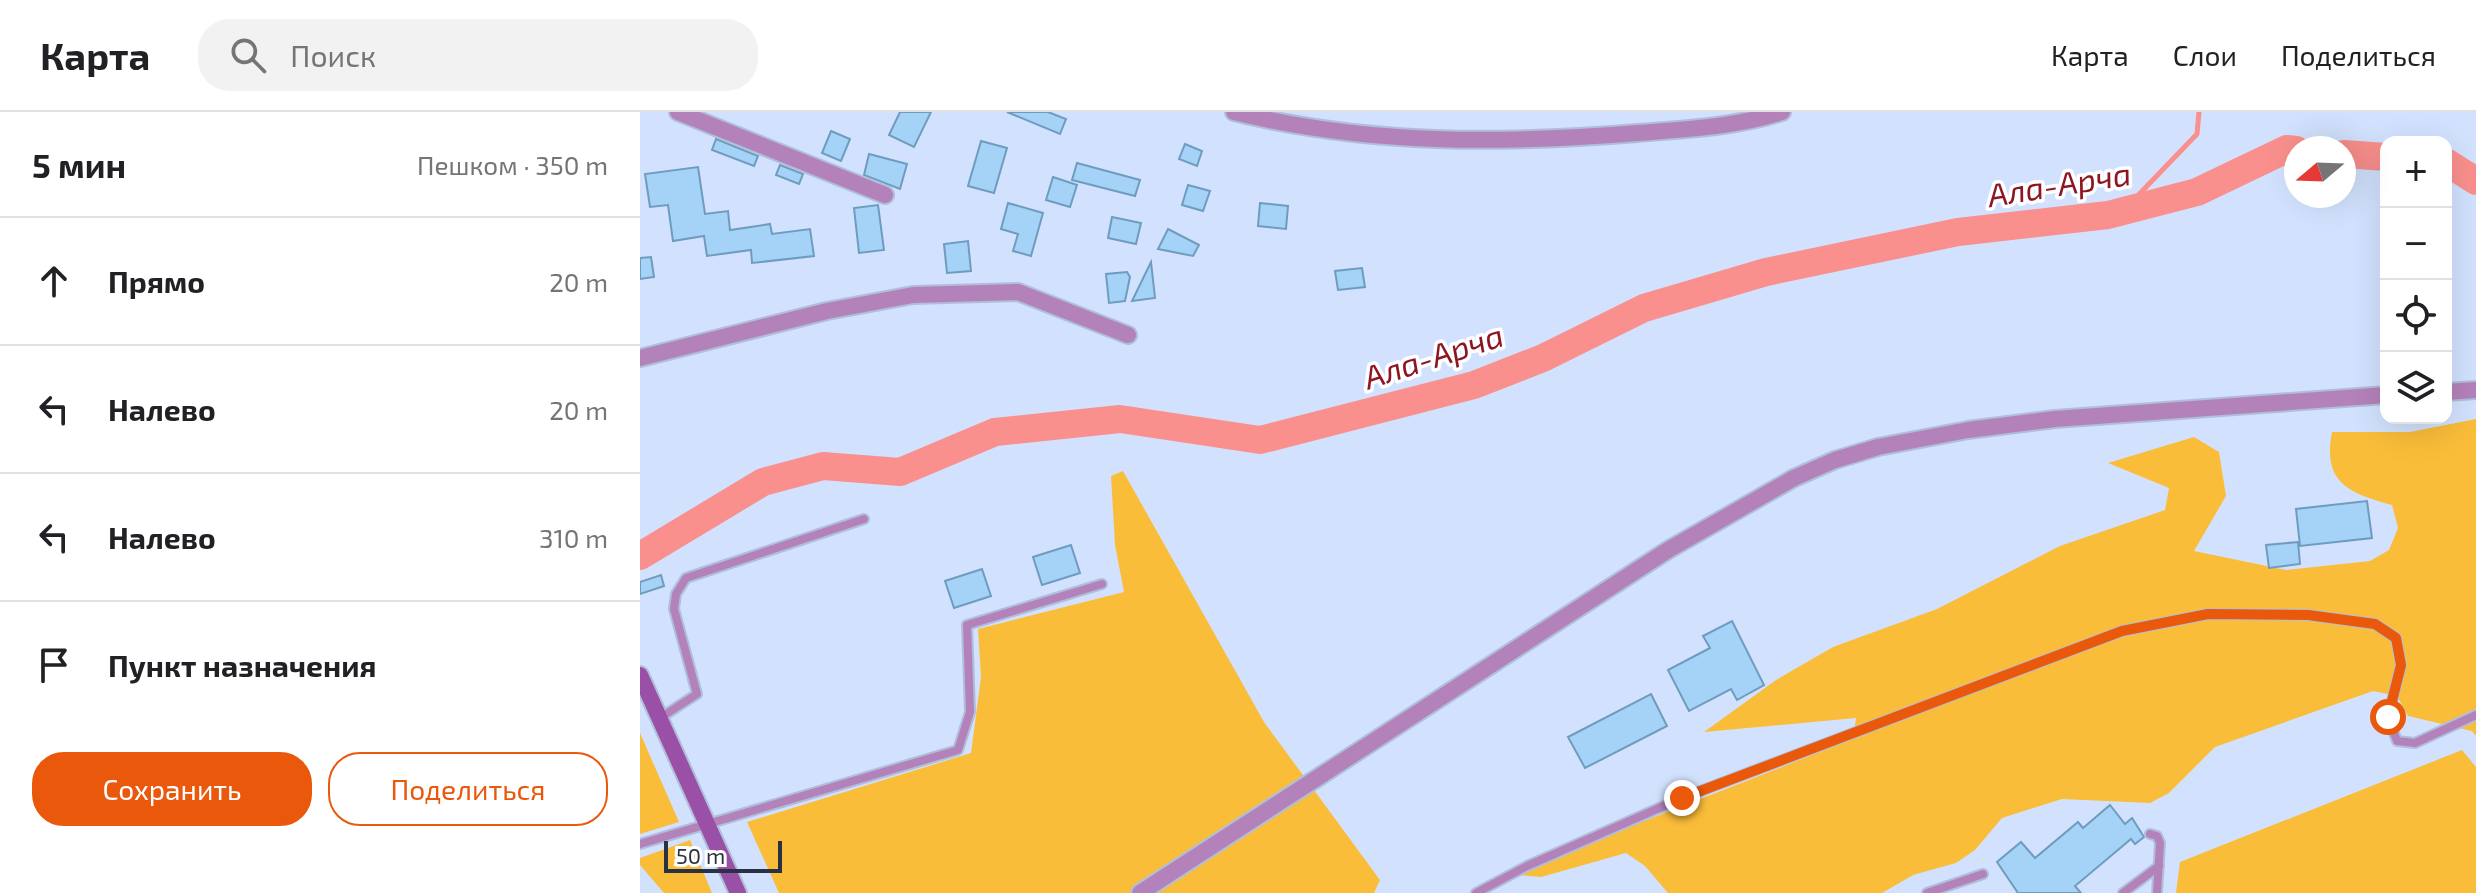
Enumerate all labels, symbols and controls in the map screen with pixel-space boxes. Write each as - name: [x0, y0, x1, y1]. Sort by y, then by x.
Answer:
- search box: [198, 19, 758, 91]
- text: Карта: [40, 32, 150, 78]
- icon: search: [226, 33, 270, 77]
- text: Поиск: [290, 37, 376, 73]
- text: Карта: [2051, 38, 2129, 72]
- text: Слои: [2173, 38, 2237, 72]
- text: Поделиться: [2281, 38, 2436, 72]
- north arrow: [2284, 136, 2356, 208]
- map controls: [2380, 136, 2452, 424]
- button: +: [2380, 136, 2452, 208]
- text: 5 мин: [32, 144, 126, 185]
- text: Пешком · 350 m: [417, 149, 608, 180]
- water label: Ала-Арча: [1984, 153, 2133, 213]
- button: −: [2380, 208, 2452, 280]
- icon: ahead: [32, 259, 76, 303]
- text: Прямо: [108, 263, 205, 299]
- text: 20 m: [549, 266, 608, 297]
- button: locate: [2380, 280, 2452, 352]
- water label: Ала-Арча: [1358, 315, 1508, 396]
- button: layers: [2380, 352, 2452, 424]
- icon: left: [32, 387, 76, 431]
- text: Налево: [108, 391, 216, 427]
- text: 20 m: [549, 394, 608, 425]
- icon: left: [32, 515, 76, 559]
- text: Налево: [108, 519, 216, 555]
- text: 310 m: [539, 522, 608, 553]
- icon: arrive: [32, 643, 76, 687]
- text: Пункт назначения: [108, 647, 376, 683]
- route start: [2370, 699, 2406, 735]
- button: Сохранить: [32, 752, 312, 826]
- button: Поделиться: [328, 752, 608, 826]
- route end: [1664, 780, 1700, 816]
- scale bar: [664, 837, 782, 873]
- text: 50 m: [676, 842, 725, 868]

